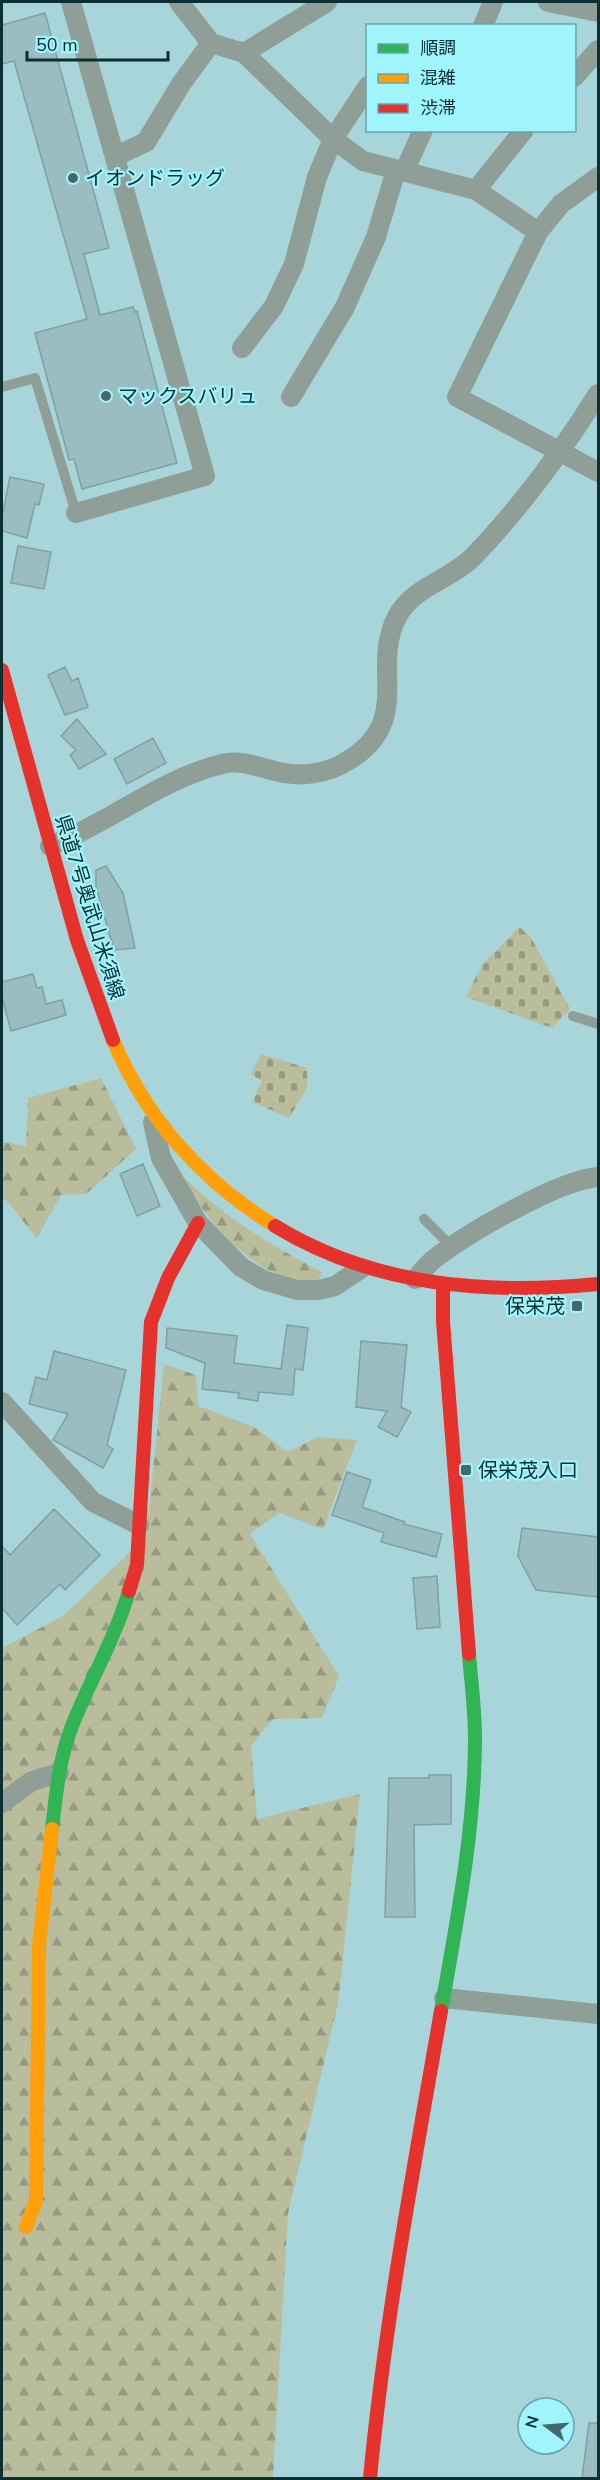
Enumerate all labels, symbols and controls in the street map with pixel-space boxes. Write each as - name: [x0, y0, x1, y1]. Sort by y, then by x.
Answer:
- scale bar: [27, 24, 168, 62]
- legend: [366, 24, 576, 132]
- text: 50 m: [36, 33, 78, 57]
- text: 順調: [420, 36, 456, 60]
- text: 混雑: [420, 66, 456, 90]
- text: 渋滞: [420, 96, 456, 120]
- place label: イオンドラッグ: [85, 165, 225, 192]
- marker: イオンドラッグ: [66, 171, 80, 185]
- place label: マックスバリュ: [118, 383, 257, 410]
- marker: マックスバリュ: [99, 389, 113, 403]
- street label: 県道7号奥武山米須線: [49, 811, 130, 1003]
- place label: 保栄茂: [505, 1293, 565, 1320]
- marker: 保栄茂: [570, 1299, 584, 1313]
- place label: 保栄茂入口: [478, 1457, 578, 1484]
- marker: 保栄茂入口: [459, 1463, 473, 1477]
- north arrow: [516, 2396, 576, 2456]
- text: N: [520, 2413, 545, 2431]

